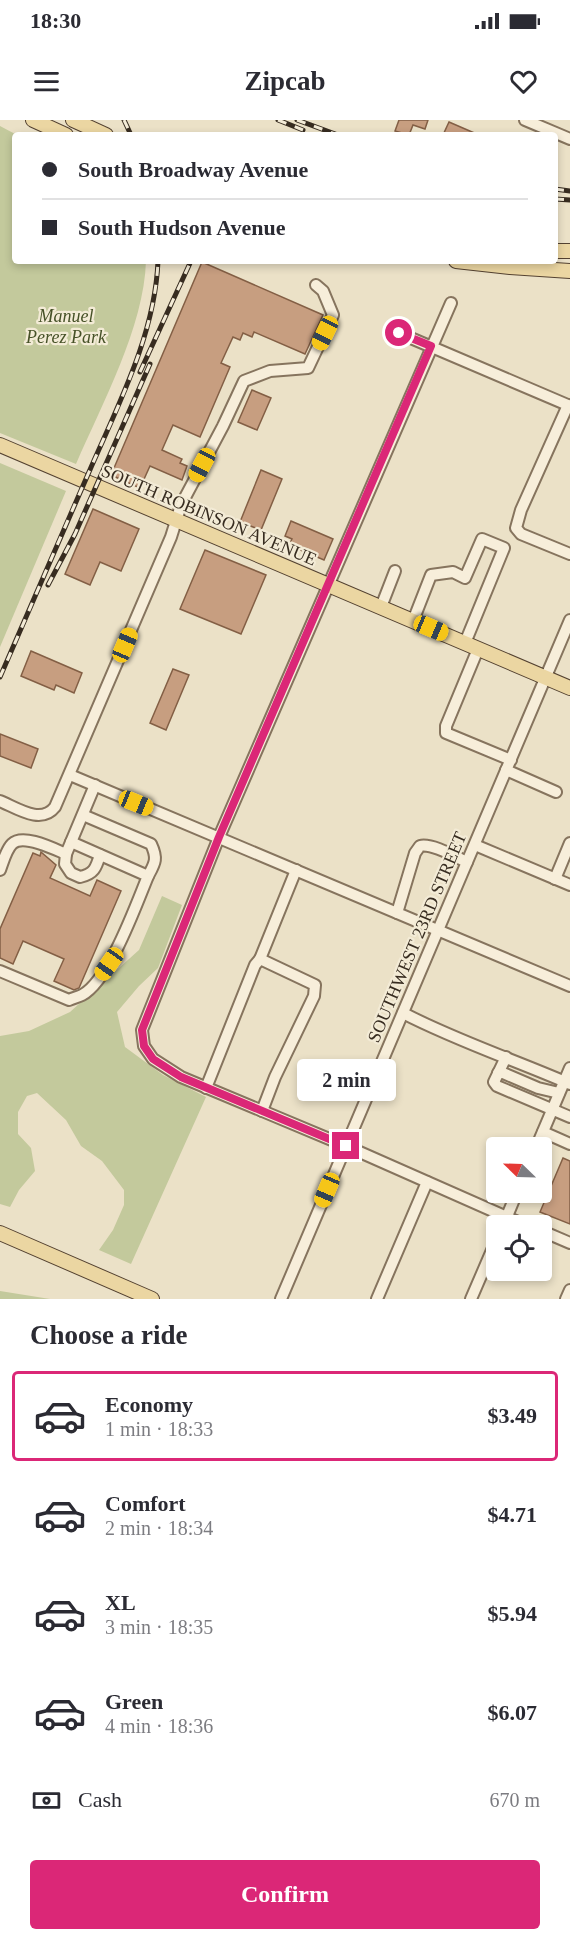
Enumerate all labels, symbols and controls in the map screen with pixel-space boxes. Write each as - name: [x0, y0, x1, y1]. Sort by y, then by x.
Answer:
- text: 18:30: [30, 8, 81, 33]
- icon: menu: [30, 65, 63, 98]
- icon: heart: [507, 65, 540, 98]
- text: Zipcab: [244, 66, 326, 96]
- text: South Broadway Avenue: [78, 157, 308, 182]
- text: South Hudson Avenue: [78, 215, 285, 240]
- park label: Manuel Perez Park: [25, 306, 107, 347]
- car: [309, 313, 341, 353]
- route start: [385, 319, 412, 346]
- car: [186, 445, 218, 485]
- street label: SOUTH ROBINSON AVENUE: [98, 461, 320, 569]
- car: [411, 613, 451, 643]
- car: [110, 625, 140, 665]
- car: [116, 788, 156, 818]
- street label: SOUTHWEST 23RD STREET: [364, 829, 470, 1045]
- car: [91, 944, 127, 984]
- callout: 2 min: [296, 1059, 395, 1101]
- text: 2 min: [322, 1069, 371, 1091]
- route end: [332, 1132, 359, 1159]
- north arrow: [486, 1137, 552, 1203]
- map controls: [486, 1137, 552, 1281]
- car: [312, 1170, 342, 1210]
- button: locate: [486, 1215, 552, 1281]
- text: Choose a ride: [30, 1320, 188, 1350]
- icon: car: [33, 1389, 87, 1443]
- text: Economy: [105, 1392, 193, 1417]
- text: $3.49: [488, 1403, 537, 1428]
- text: 1 min · 18:33: [105, 1418, 213, 1440]
- icon: car: [33, 1488, 87, 1542]
- text: Comfort: [105, 1491, 186, 1516]
- text: $4.71: [488, 1502, 537, 1527]
- text: 2 min · 18:34: [105, 1517, 213, 1539]
- icon: car: [33, 1587, 87, 1641]
- text: XL: [105, 1590, 136, 1615]
- text: $5.94: [488, 1601, 537, 1626]
- text: 3 min · 18:35: [105, 1616, 213, 1638]
- icon: car: [33, 1686, 87, 1740]
- text: Green: [105, 1689, 163, 1714]
- text: $6.07: [488, 1700, 537, 1725]
- text: 4 min · 18:36: [105, 1715, 213, 1737]
- icon: cash: [30, 1784, 63, 1817]
- text: Cash: [78, 1787, 122, 1812]
- text: 670 m: [489, 1789, 540, 1811]
- button: Confirm: [30, 1860, 540, 1929]

